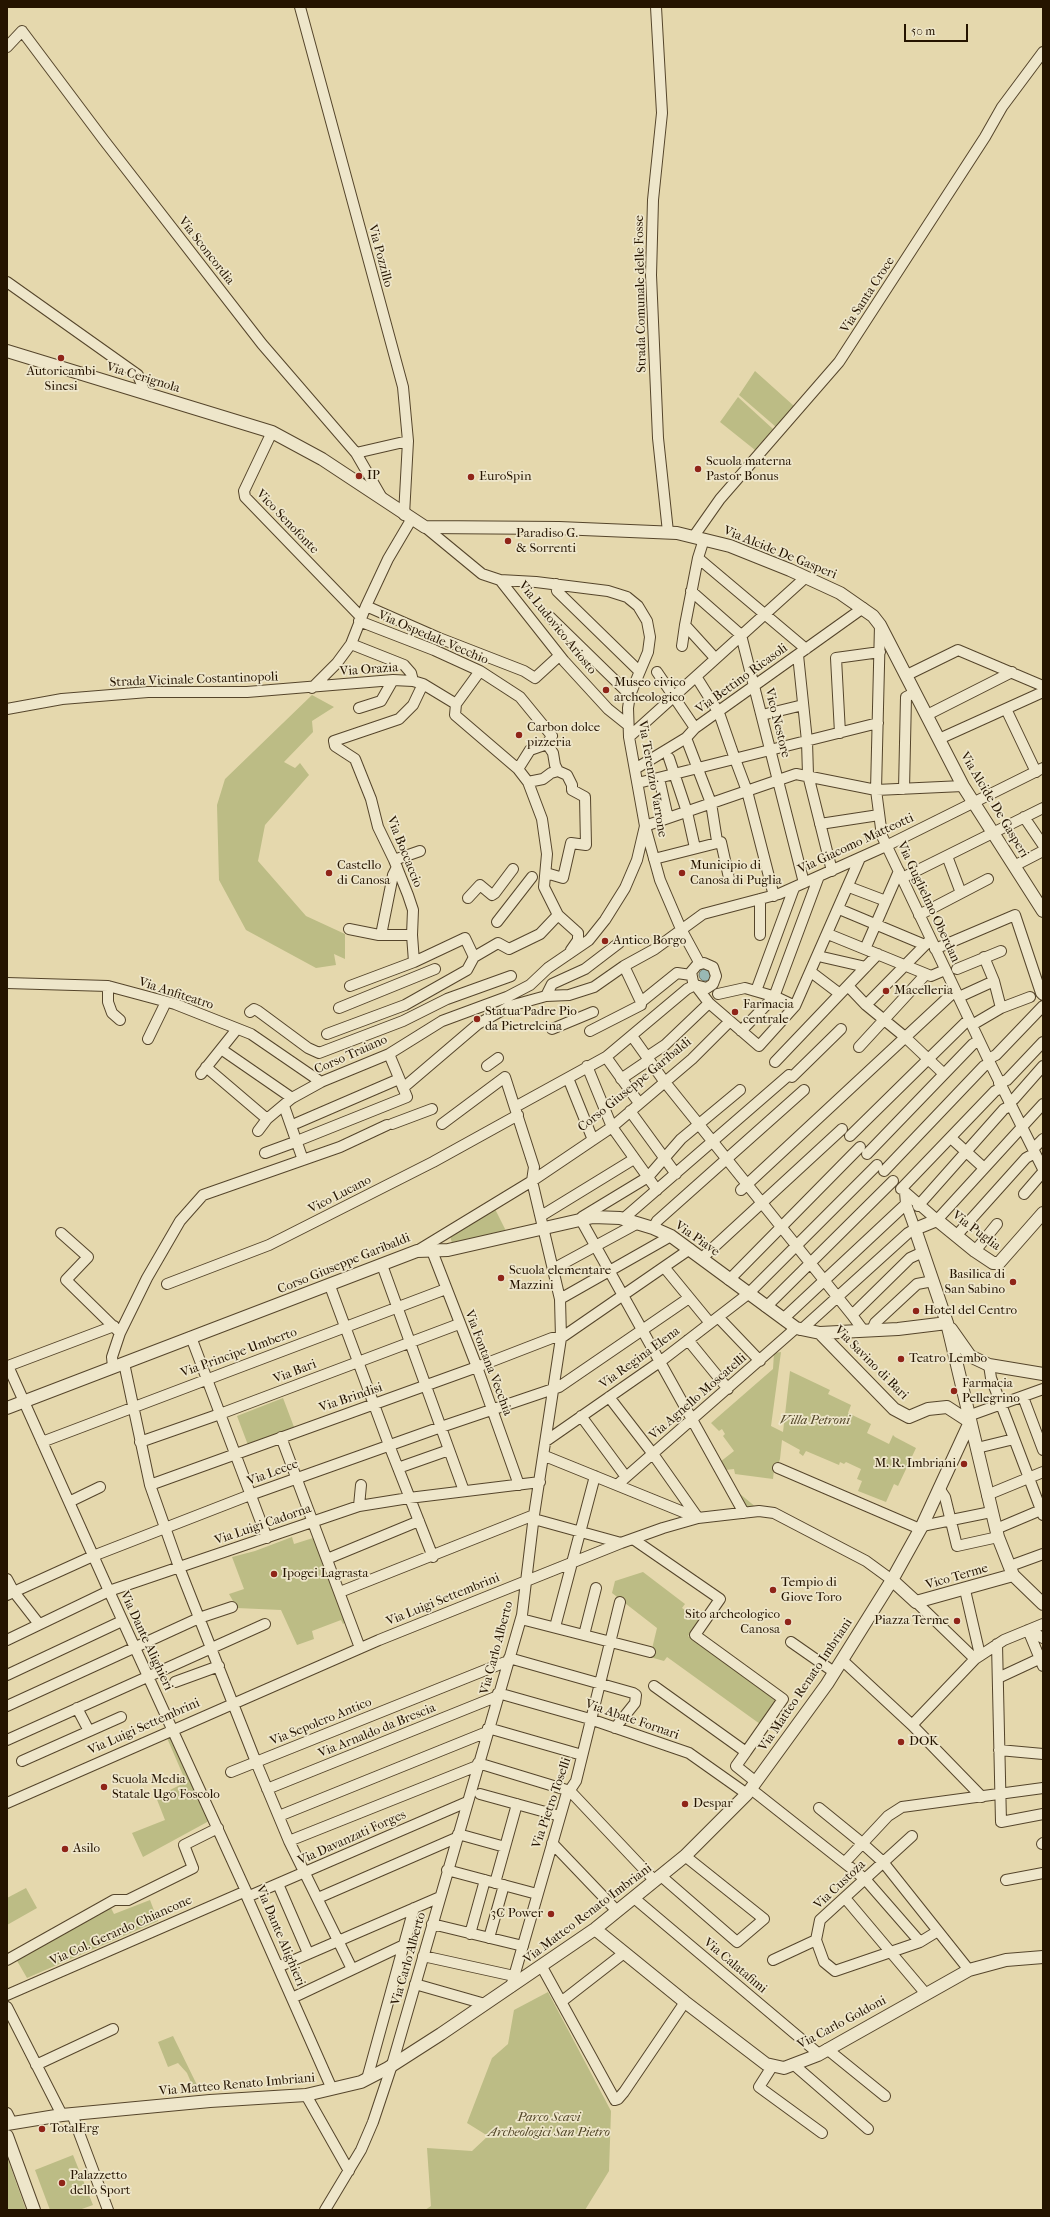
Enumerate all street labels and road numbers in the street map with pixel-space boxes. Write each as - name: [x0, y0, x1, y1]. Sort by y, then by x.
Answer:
- street label: Via Sconcordia: [175, 214, 237, 288]
- street label: Strada Comunale delle Fosse: [632, 215, 650, 373]
- street label: Via Pozzillo: [364, 223, 396, 289]
- street label: Via Santa Croce: [838, 254, 898, 336]
- street label: Via Cerignola: [104, 359, 182, 397]
- street label: Vico Senofonte: [252, 487, 322, 557]
- street label: Via Alcide De Gasperi: [721, 523, 839, 583]
- street label: Via Ludovico Ariosto: [515, 578, 599, 678]
- street label: Via Ospedale Vecchio: [375, 608, 491, 668]
- street label: Via Bettino Ricasoli: [693, 640, 791, 718]
- street label: Via Orazia: [339, 660, 399, 680]
- street label: Strada Vicinale Costantinopoli: [109, 669, 279, 691]
- street label: Vico Nestore: [761, 687, 793, 759]
- street label: Via Terenzio Varrone: [634, 719, 670, 839]
- street label: Via Alcide De Gasperi: [956, 749, 1032, 861]
- street label: Via Giacomo Matteotti: [796, 810, 916, 878]
- street label: Via Boccaccio: [383, 814, 425, 890]
- street label: Via Guglielmo Oberdan: [893, 839, 963, 965]
- street label: Via Anfiteatro: [136, 975, 216, 1013]
- street label: Corso Traiano: [312, 1032, 390, 1078]
- street label: Corso Giuseppe Garibaldi: [575, 1034, 695, 1136]
- street label: Vico Lucano: [306, 1173, 374, 1217]
- street label: Via Puglia: [949, 1208, 1003, 1254]
- street label: Via Piave: [672, 1218, 722, 1260]
- street label: Corso Giuseppe Garibaldi: [275, 1230, 413, 1298]
- street label: Via Fontana Vecchia: [461, 1308, 515, 1418]
- street label: Via Savino di Bari: [831, 1323, 911, 1403]
- street label: Via Regina Elena: [597, 1324, 683, 1392]
- street label: Via Principe Umberto: [179, 1325, 299, 1381]
- street label: Via Agnello Moscatelli: [646, 1351, 750, 1443]
- street label: Via Bari: [271, 1357, 319, 1387]
- street label: Via Brindisi: [317, 1380, 385, 1416]
- street label: Via Lecce: [245, 1457, 301, 1489]
- street label: Via Luigi Cadorna: [213, 1501, 313, 1549]
- street label: Vico Terme: [924, 1561, 990, 1593]
- street label: Via Luigi Settembrini: [384, 1570, 502, 1630]
- street label: Via Dante Alighieri: [116, 1589, 176, 1693]
- street label: Via Carlo Alberto: [477, 1600, 517, 1696]
- street label: Via Matteo Renato Imbriani: [756, 1616, 856, 1754]
- street label: Via Sepolcro Antico: [268, 1694, 374, 1750]
- street label: Via Luigi Settembrini: [86, 1695, 202, 1759]
- street label: Via Abate Fornari: [583, 1697, 681, 1743]
- street label: Via Arnaldo da Brescia: [316, 1700, 438, 1762]
- street label: Via Pietro Toselli: [529, 1756, 575, 1850]
- street label: Via Davanzati Forges: [295, 1807, 409, 1869]
- street label: Via Custoza: [811, 1857, 869, 1913]
- street label: Via Matteo Renato Imbriani: [521, 1861, 655, 1967]
- street label: Via Dante Alighieri: [252, 1883, 308, 1989]
- street label: Via Col. Gerardo Chiancone: [48, 1893, 194, 1969]
- street label: Via Carlo Alberto: [388, 1911, 430, 2007]
- street label: Via Calatafimi: [700, 1935, 770, 1997]
- street label: Via Carlo Goldoni: [795, 1993, 889, 2053]
- street label: Via Matteo Renato Imbriani: [158, 2070, 316, 2100]

